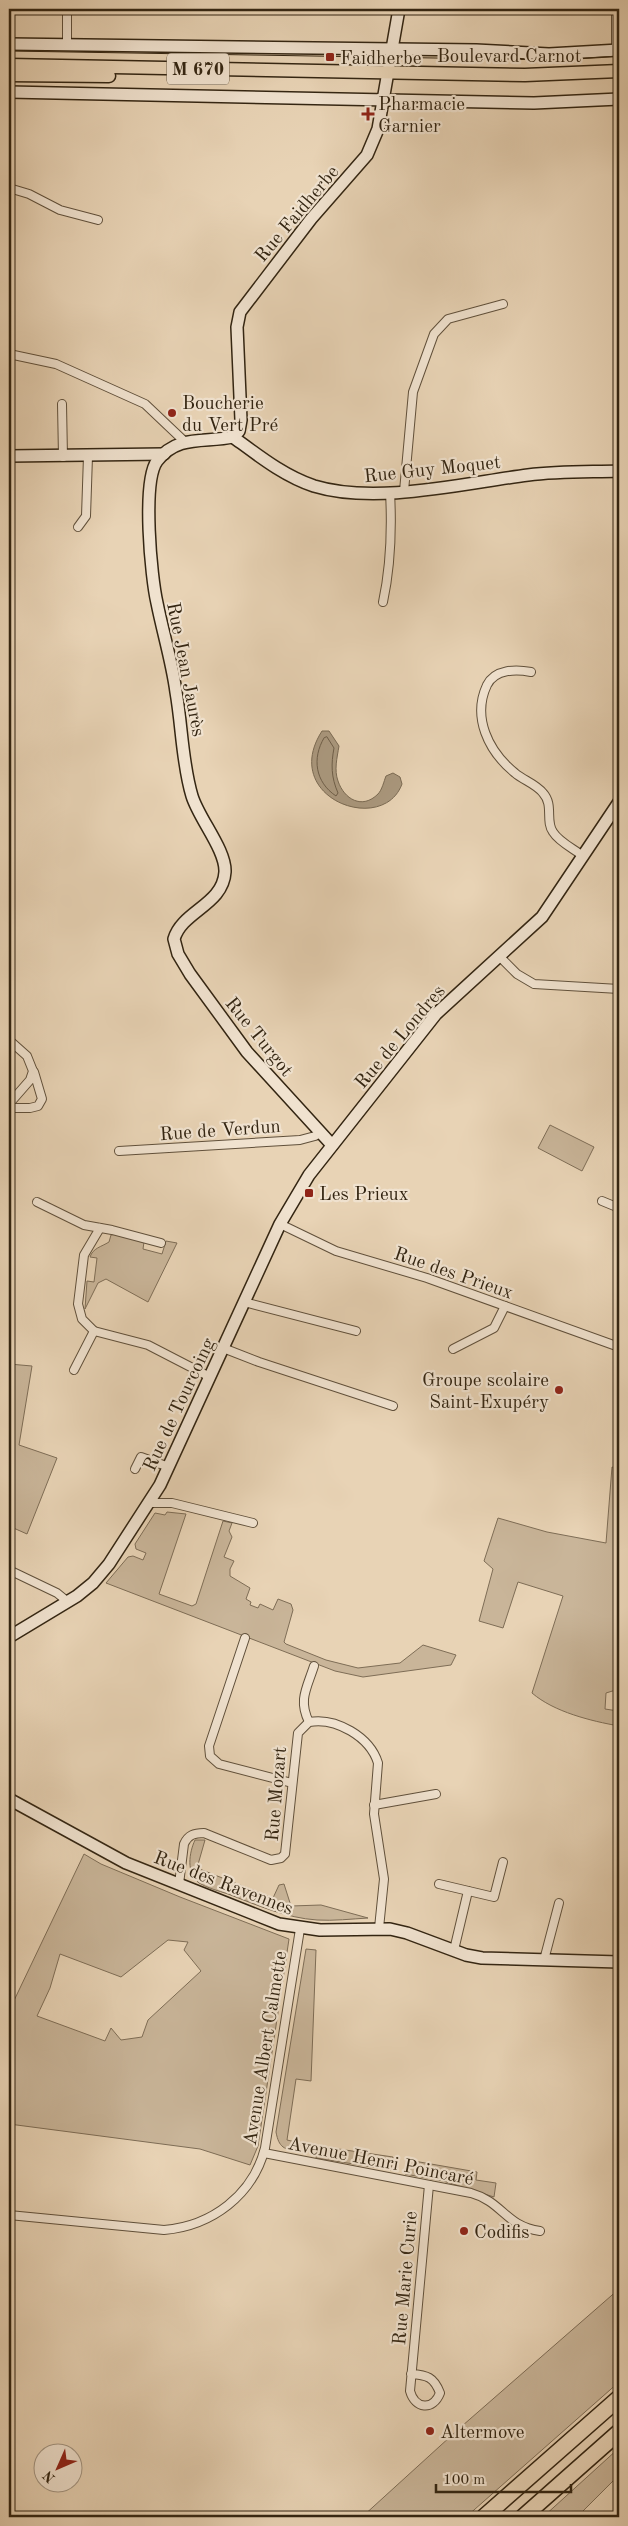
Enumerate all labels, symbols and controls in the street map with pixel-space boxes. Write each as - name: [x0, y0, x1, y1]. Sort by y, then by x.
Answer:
- street label: Boulevard Carnot: [437, 48, 581, 67]
- place label: Faidherbe: [340, 50, 421, 69]
- marker: Faidherbe: [324, 51, 336, 63]
- road number: M 670: [167, 54, 229, 85]
- place label: Pharmacie Garnier: [378, 96, 465, 137]
- marker: Pharmacie Garnier: [362, 108, 374, 120]
- street label: Rue Faidherbe: [252, 163, 344, 266]
- place label: Boucherie du Vert Pré: [182, 395, 278, 436]
- marker: Boucherie du Vert Pré: [166, 407, 178, 419]
- street label: Rue Guy Moquet: [363, 454, 502, 487]
- street label: Rue Jean Jaurès: [162, 601, 207, 738]
- street label: Rue de Londres: [352, 982, 450, 1093]
- street label: Rue Turgot: [221, 994, 296, 1081]
- street label: Rue de Verdun: [159, 1118, 281, 1145]
- place label: Les Prieux: [319, 1186, 409, 1205]
- marker: Les Prieux: [303, 1187, 315, 1199]
- street label: Rue des Prieux: [391, 1245, 515, 1304]
- street label: Rue de Tourcoing: [141, 1335, 220, 1475]
- place label: Groupe scolaire Saint-Exupéry: [422, 1372, 549, 1413]
- marker: Groupe scolaire Saint-Exupéry: [553, 1384, 565, 1396]
- street label: Rue Mozart: [264, 1746, 291, 1843]
- street label: Rue des Ravennes: [151, 1849, 296, 1920]
- street label: Avenue Albert Calmette: [242, 1950, 291, 2147]
- street label: Avenue Henri Poincaré: [286, 2135, 475, 2190]
- street label: Rue Marie Curie: [391, 2210, 422, 2346]
- place label: Codifis: [474, 2224, 530, 2243]
- marker: Codifis: [458, 2225, 470, 2237]
- place label: Altermove: [440, 2424, 524, 2443]
- marker: Altermove: [424, 2425, 436, 2437]
- north arrow: [32, 2444, 82, 2494]
- scale bar: [436, 2461, 570, 2493]
- text: N: [41, 2468, 58, 2485]
- text: 100 m: [443, 2473, 485, 2488]

